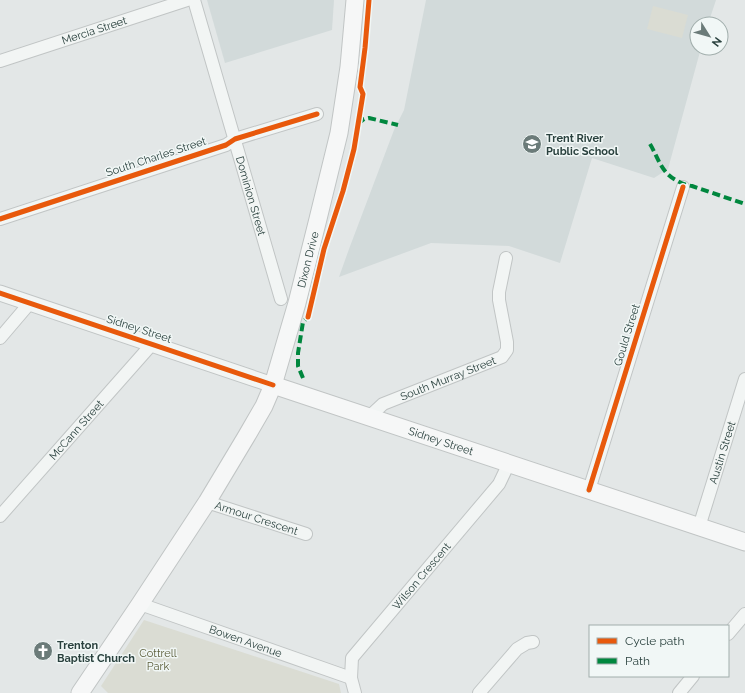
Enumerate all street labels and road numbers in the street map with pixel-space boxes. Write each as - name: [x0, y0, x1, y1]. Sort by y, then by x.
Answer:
- street label: Mercia Street: [60, 14, 129, 47]
- street label: South Charles Street: [104, 135, 208, 179]
- street label: Dominion Street: [233, 155, 269, 237]
- street label: Dixon Drive: [295, 230, 321, 289]
- street label: Gould Street: [611, 302, 643, 368]
- street label: Sidney Street: [105, 312, 173, 346]
- street label: South Murray Street: [398, 354, 498, 403]
- street label: McCann Street: [46, 397, 106, 462]
- street label: Austin Street: [706, 419, 738, 486]
- street label: Sidney Street: [407, 424, 475, 458]
- street label: Armour Crescent: [213, 499, 300, 538]
- street label: Wilson Crescent: [389, 540, 453, 612]
- street label: Bowen Avenue: [207, 622, 284, 660]

